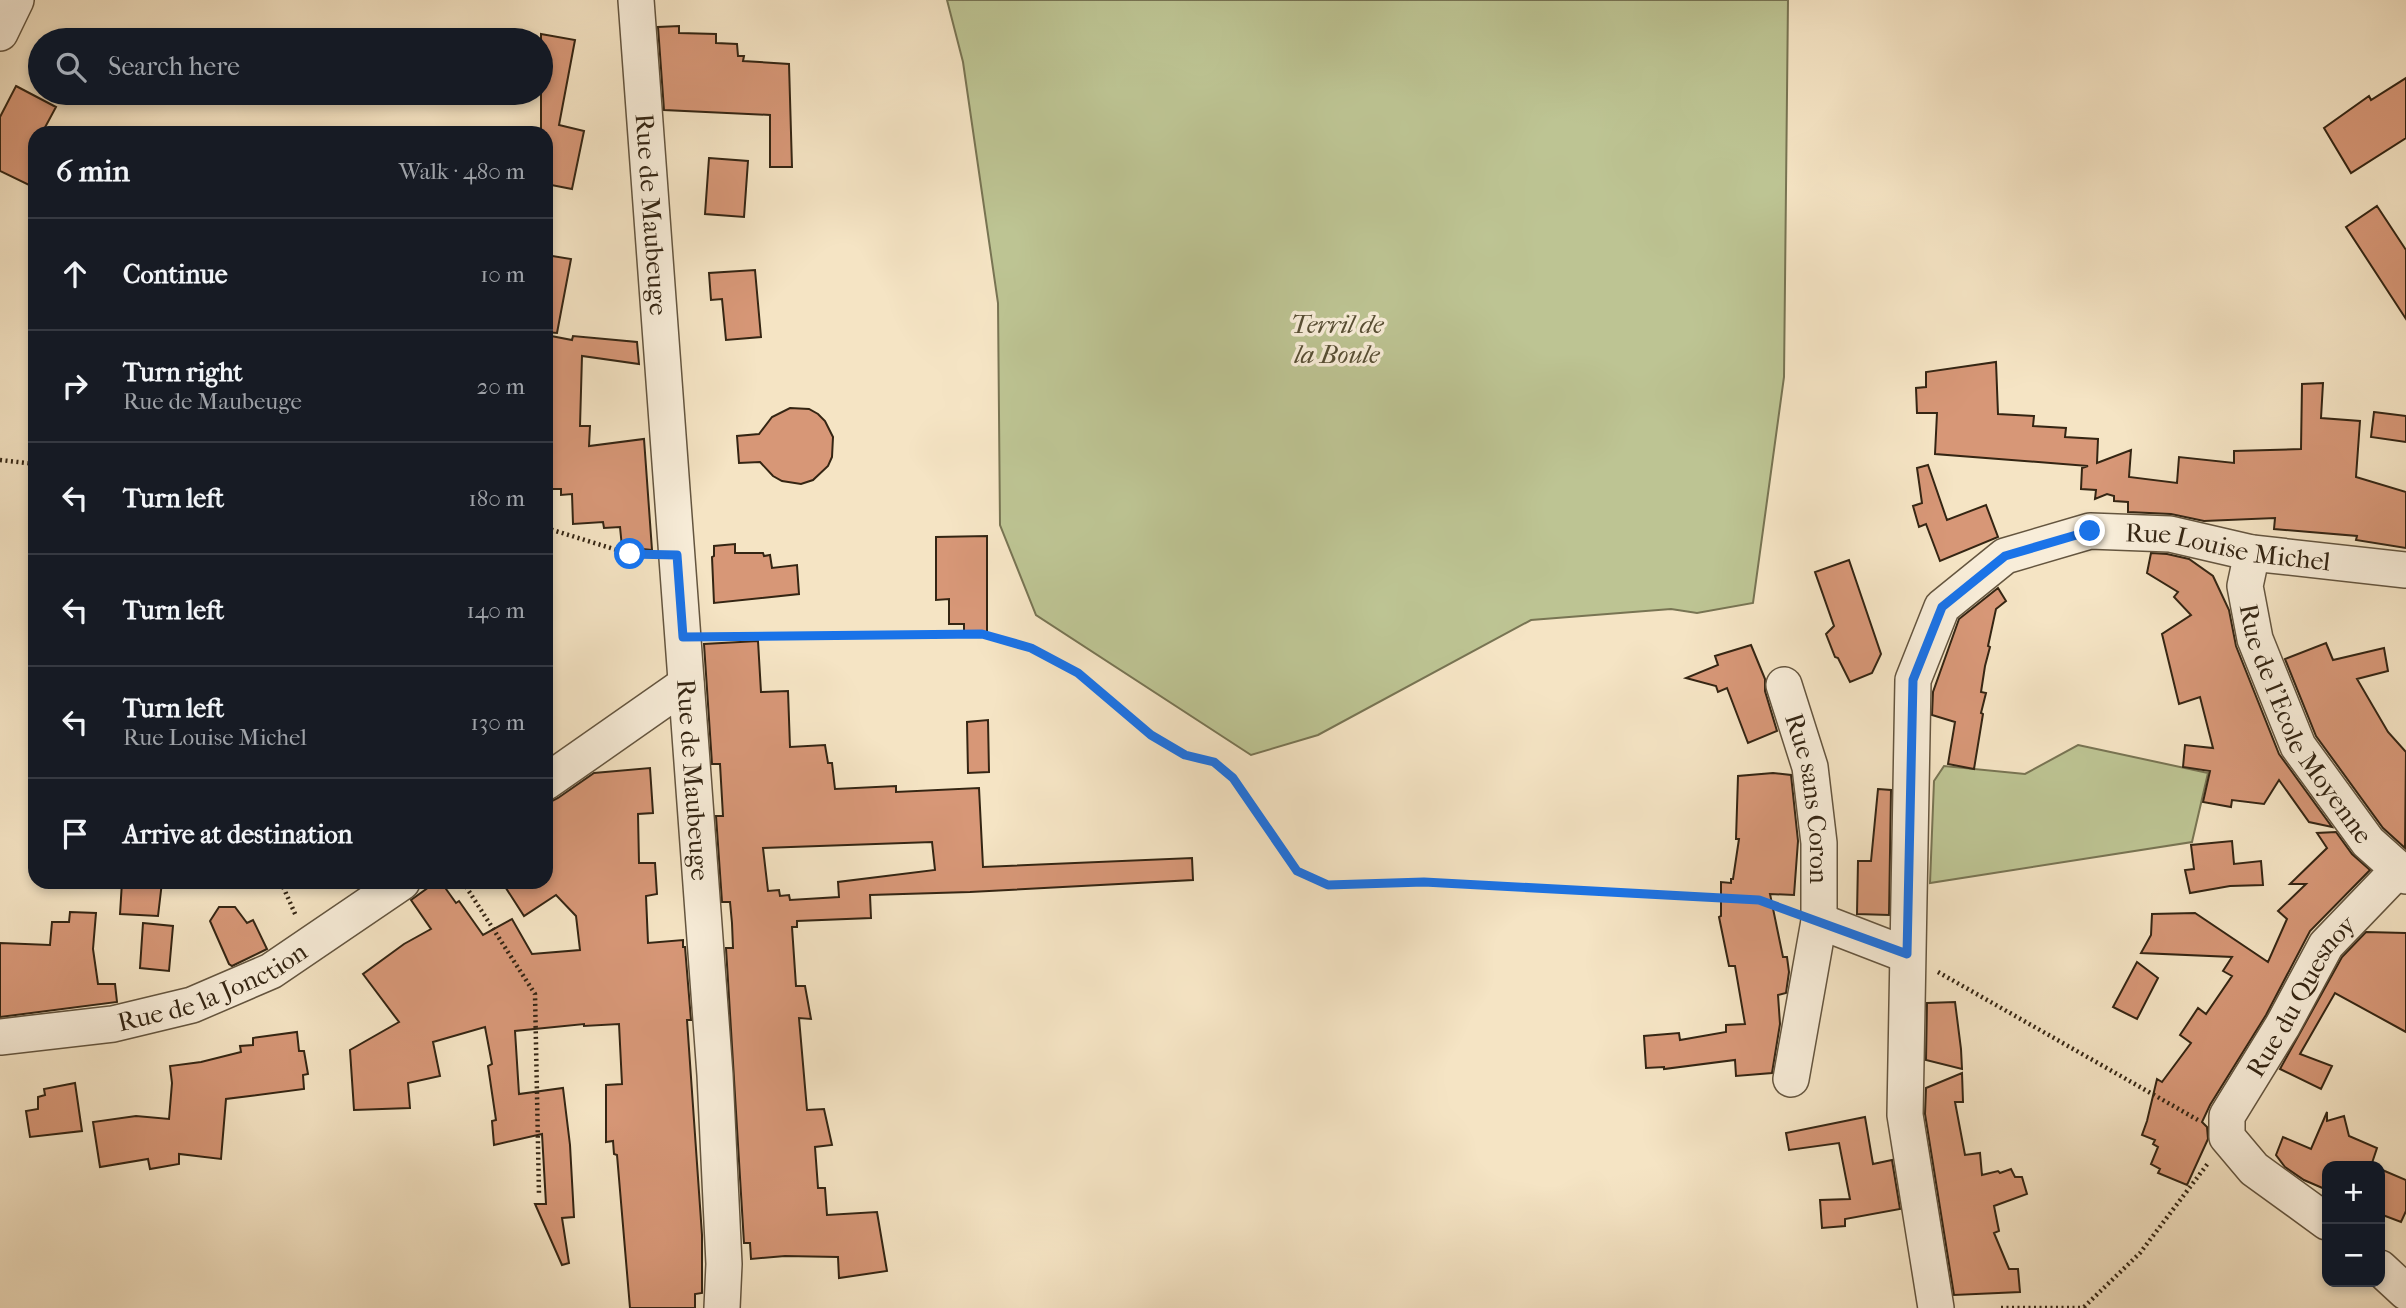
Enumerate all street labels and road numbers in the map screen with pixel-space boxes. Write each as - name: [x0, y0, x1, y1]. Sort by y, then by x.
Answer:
- street label: Rue de Maubeuge: [628, 112, 674, 317]
- street label: Rue Louise Michel: [2125, 517, 2332, 578]
- street label: Rue de l'Ecole Moyenne: [2233, 601, 2379, 850]
- street label: Rue de Maubeuge: [670, 678, 716, 882]
- street label: Rue sans Coron: [1778, 710, 1834, 884]
- street label: Rue du Quesnoy: [2240, 908, 2363, 1083]
- street label: Rue de la Jonction: [114, 936, 313, 1038]

